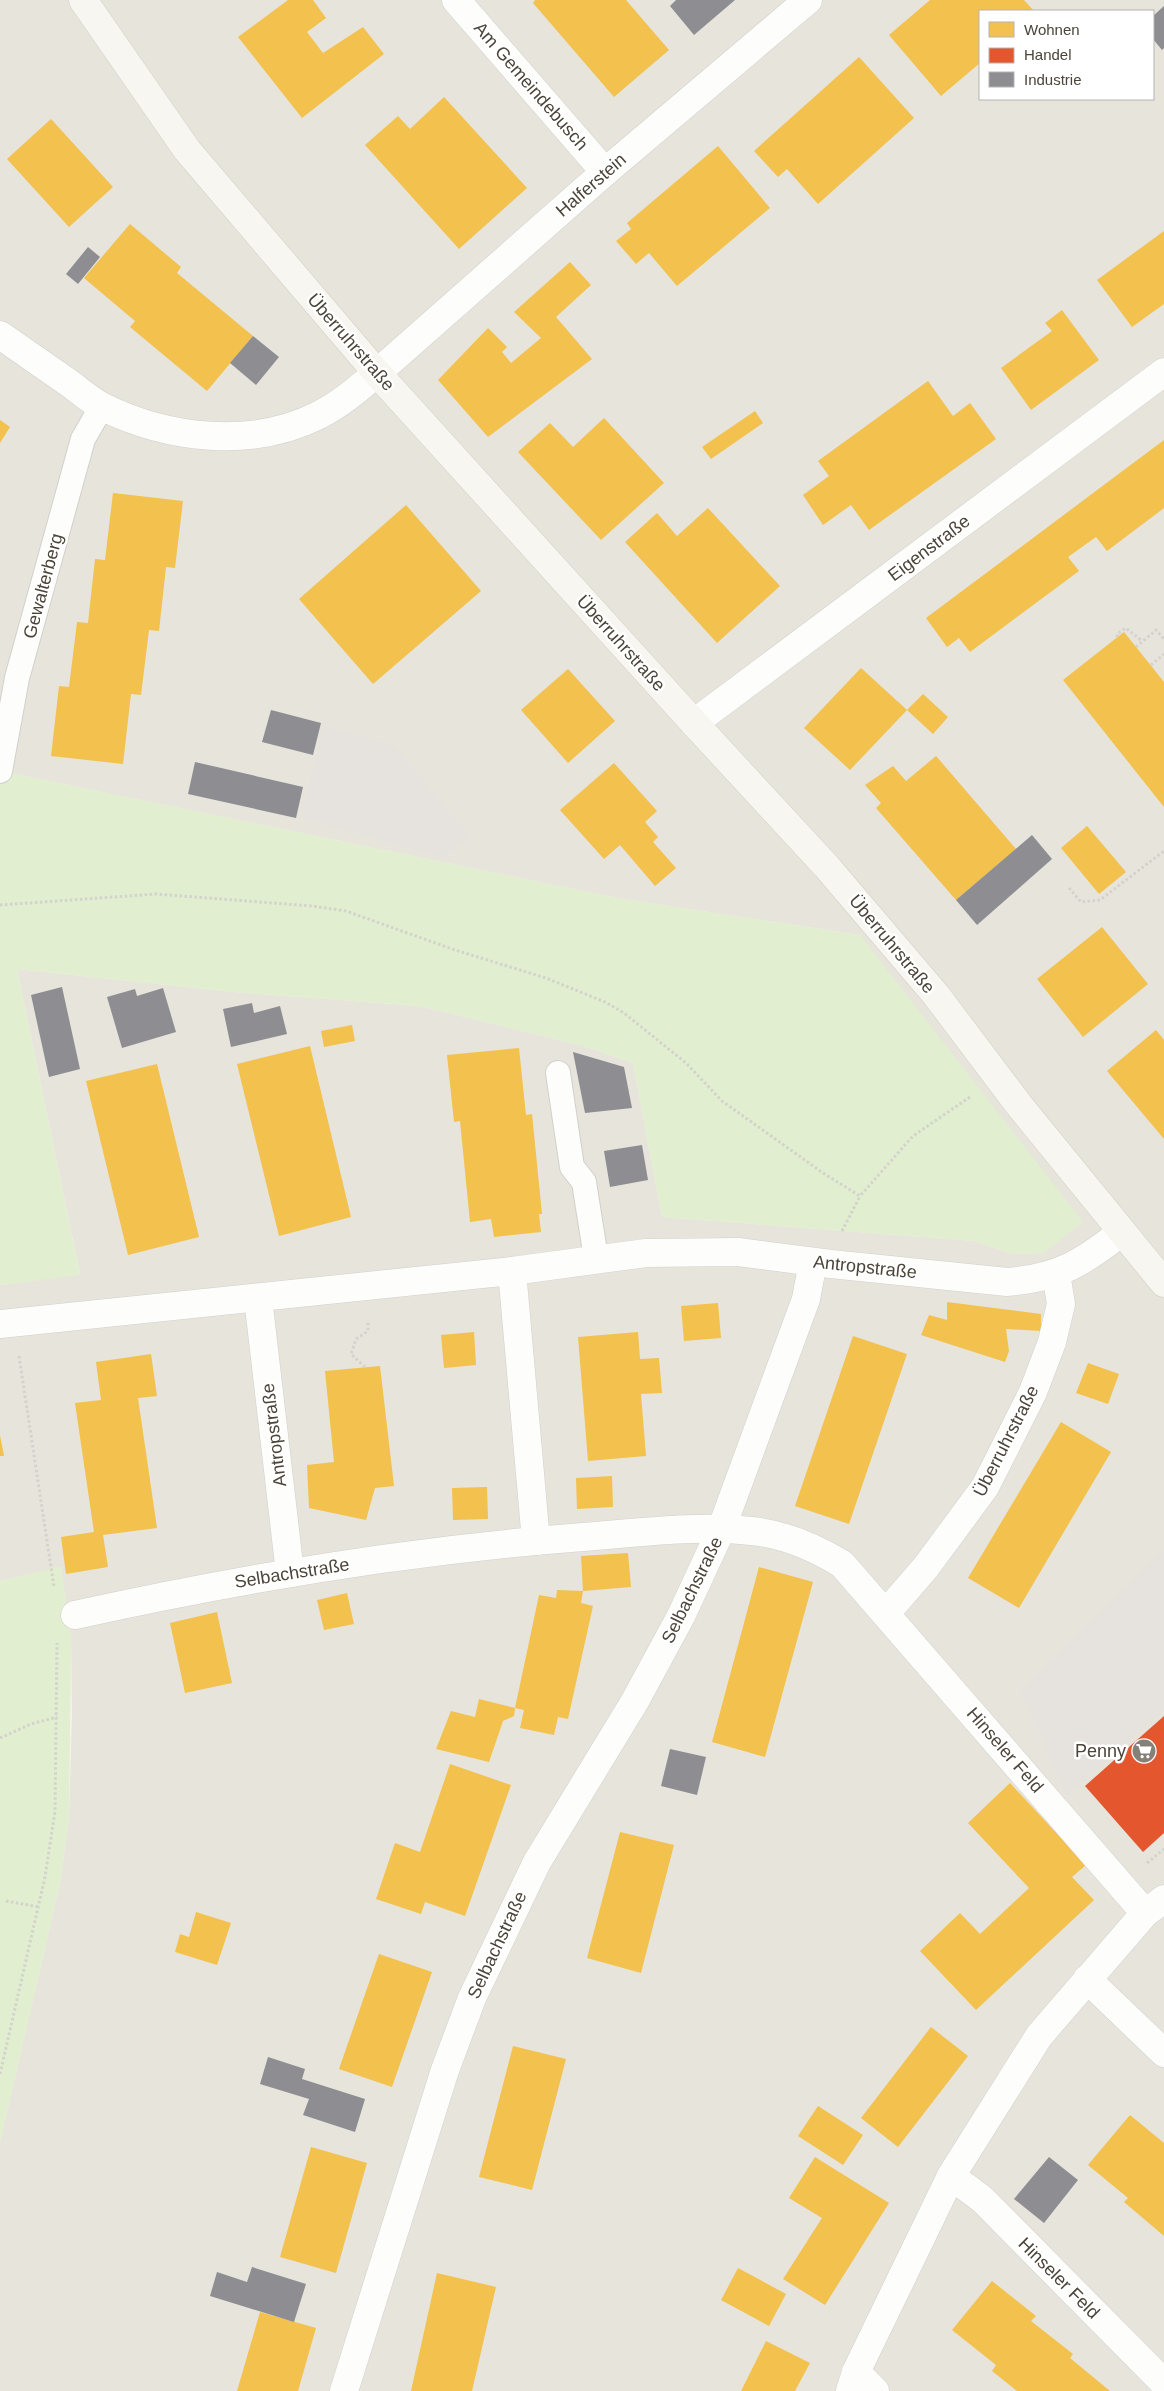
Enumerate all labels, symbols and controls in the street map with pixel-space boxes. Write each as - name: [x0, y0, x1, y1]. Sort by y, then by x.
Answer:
- legend: [979, 10, 1154, 100]
- street label: Am Gemeindebusch: [470, 18, 592, 154]
- text: Wohnen: [1024, 21, 1080, 38]
- text: Handel: [1024, 46, 1072, 63]
- text: Industrie: [1024, 71, 1082, 88]
- street label: Halferstein: [552, 149, 630, 221]
- street label: Überruhrstraße: [303, 289, 399, 395]
- street label: Eigenstraße: [884, 511, 974, 585]
- street label: Gewalterberg: [19, 531, 67, 641]
- street label: Überruhrstraße: [573, 591, 669, 695]
- street label: Überruhrstraße: [845, 891, 939, 997]
- street label: Antropstraße: [812, 1252, 918, 1282]
- street label: Antropstraße: [258, 1382, 290, 1488]
- street label: Überruhrstraße: [969, 1382, 1043, 1500]
- street label: Selbachstraße: [658, 1533, 726, 1647]
- street label: Selbachstraße: [233, 1554, 351, 1592]
- street label: Hinseler Feld: [963, 1703, 1047, 1797]
- supermarket icon: Penny: [1131, 1738, 1157, 1764]
- place label: Penny: [1075, 1741, 1126, 1761]
- street label: Selbachstraße: [463, 1888, 531, 2002]
- street label: Hinseler Feld: [1014, 2233, 1104, 2323]

